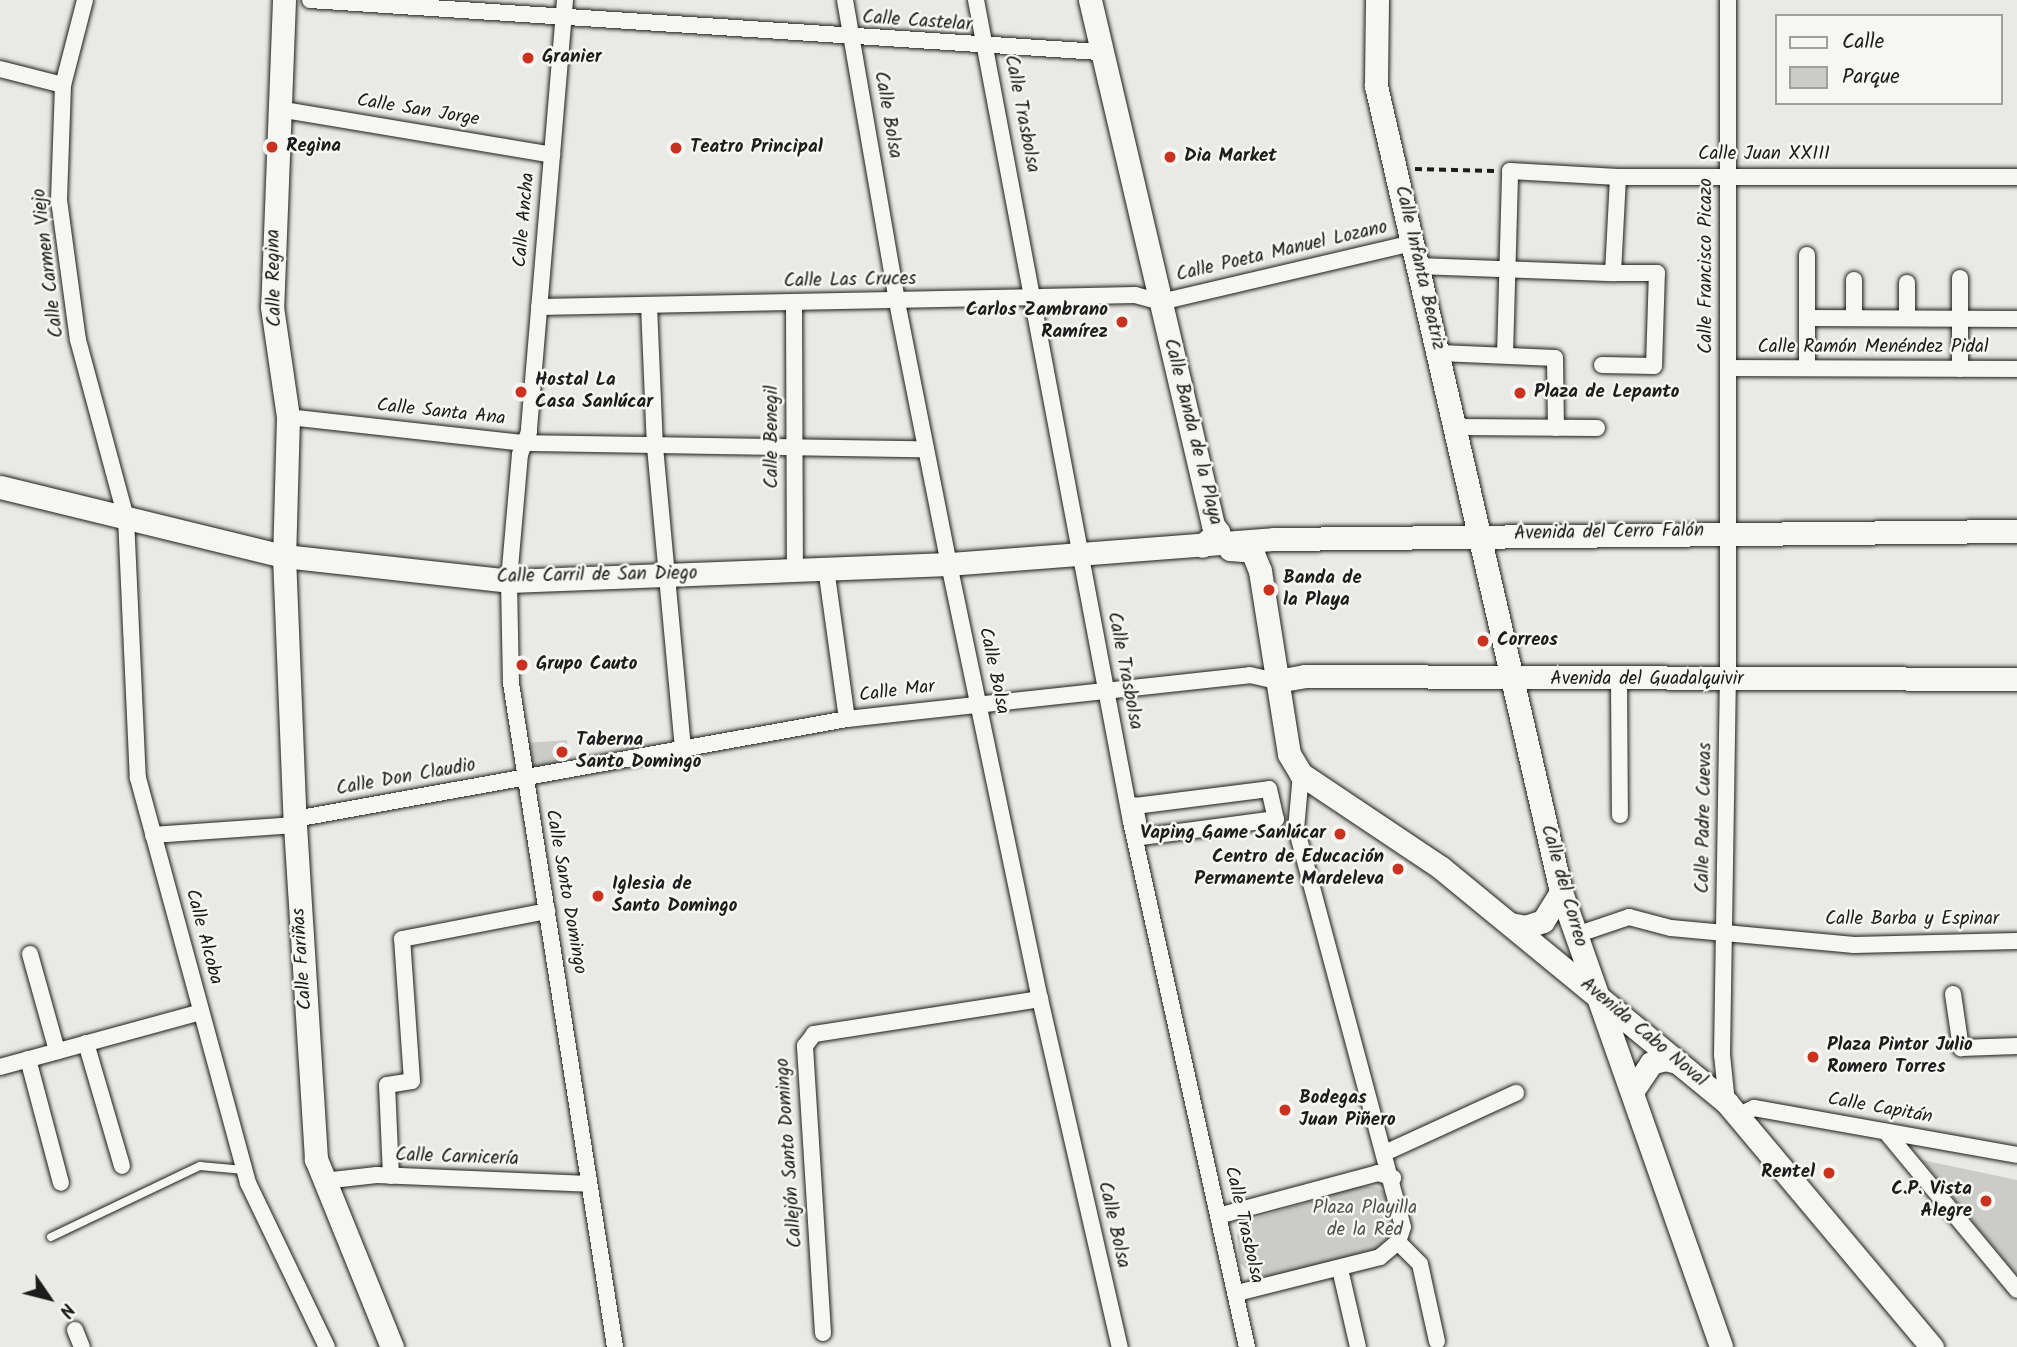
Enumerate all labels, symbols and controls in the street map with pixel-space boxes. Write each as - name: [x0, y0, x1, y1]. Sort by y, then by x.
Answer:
- street label: Calle Castelar: [861, 7, 973, 37]
- legend: [1776, 14, 2003, 105]
- text: Calle: [1842, 26, 1884, 59]
- place label: Granier: [542, 47, 602, 69]
- marker: Granier: [520, 50, 536, 66]
- street label: Calle Trasbolsa: [998, 53, 1044, 175]
- text: Parque: [1842, 61, 1900, 94]
- street label: Calle Bolsa: [868, 70, 906, 160]
- street label: Calle San Jorge: [355, 90, 481, 132]
- place label: Regina: [286, 136, 341, 158]
- place label: Teatro Principal: [690, 137, 823, 159]
- marker: Regina: [264, 139, 280, 155]
- marker: Teatro Principal: [668, 140, 684, 156]
- street label: Calle Juan XXIII: [1698, 144, 1830, 166]
- place label: Dia Market: [1184, 146, 1277, 168]
- marker: Dia Market: [1162, 149, 1178, 165]
- street label: Calle Ancha: [510, 172, 540, 268]
- street label: Calle Francisco Picazo: [1696, 178, 1718, 354]
- street label: Calle Infanta Beatriz: [1389, 184, 1449, 352]
- street label: Calle Carmen Viejo: [29, 187, 69, 339]
- street label: Calle Poeta Manuel Lozano: [1174, 217, 1390, 287]
- street label: Calle Regina: [263, 229, 287, 327]
- street label: Calle Las Cruces: [783, 268, 917, 294]
- place label: Carlos Zambrano Ramírez: [966, 300, 1108, 344]
- marker: Carlos Zambrano Ramírez: [1114, 314, 1130, 330]
- street label: Calle Banda de la Playa: [1158, 336, 1226, 528]
- street label: Calle Ramón Menéndez Pidal: [1757, 337, 1989, 359]
- place label: Hostal La Casa Sanlúcar: [535, 370, 653, 414]
- place label: Plaza de Lepanto: [1534, 382, 1679, 404]
- marker: Hostal La Casa Sanlúcar: [513, 384, 529, 400]
- street label: Calle Benegil: [762, 385, 784, 489]
- marker: Plaza de Lepanto: [1512, 385, 1528, 401]
- street label: Calle Santa Ana: [375, 395, 507, 431]
- street label: Avenida del Cerro Falón: [1514, 520, 1704, 546]
- street label: Calle Carril de San Diego: [496, 563, 698, 589]
- place label: Banda de la Playa: [1283, 568, 1362, 612]
- marker: Banda de la Playa: [1261, 582, 1277, 598]
- street label: Calle Trasbolsa: [1101, 610, 1147, 732]
- street label: Calle Bolsa: [973, 626, 1013, 716]
- place label: Correos: [1497, 630, 1558, 652]
- marker: Correos: [1475, 633, 1491, 649]
- place label: Grupo Cauto: [536, 654, 638, 676]
- marker: Grupo Cauto: [514, 657, 530, 673]
- street label: Avenida del Guadalquivir: [1550, 669, 1744, 691]
- street label: Calle Mar: [858, 676, 936, 708]
- place label: Taberna Santo Domingo: [576, 730, 701, 774]
- street label: Calle Padre Cuevas: [1692, 742, 1718, 894]
- marker: Taberna Santo Domingo: [554, 744, 570, 760]
- street label: Calle Don Claudio: [335, 755, 477, 801]
- street label: Calle Santo Domingo: [539, 808, 591, 976]
- street label: Calle del Correo: [1535, 822, 1591, 950]
- place label: Vaping Game Sanlúcar: [1140, 823, 1326, 845]
- marker: Vaping Game Sanlúcar: [1332, 826, 1348, 842]
- place label: Centro de Educación Permanente Mardeleva: [1194, 847, 1384, 891]
- marker: Centro de Educación Permanente Mardeleva: [1390, 861, 1406, 877]
- place label: Iglesia de Santo Domingo: [612, 874, 737, 918]
- street label: Calle Alcoba: [179, 887, 227, 987]
- marker: Iglesia de Santo Domingo: [590, 888, 606, 904]
- street label: Calle Fariñas: [288, 907, 318, 1011]
- street label: Calle Barba y Espinar: [1825, 909, 1999, 931]
- street label: Avenida Cabo Noval: [1575, 973, 1711, 1093]
- place label: Plaza Pintor Julio Romero Torres: [1827, 1035, 1973, 1079]
- marker: Plaza Pintor Julio Romero Torres: [1805, 1049, 1821, 1065]
- street label: Callejón Santo Domingo: [772, 1057, 808, 1249]
- place label: Bodegas Juan Piñero: [1299, 1088, 1396, 1132]
- street label: Calle Capitán: [1826, 1089, 1934, 1129]
- marker: Bodegas Juan Piñero: [1277, 1102, 1293, 1118]
- street label: Calle Carnicería: [395, 1144, 519, 1172]
- place label: Rentel: [1761, 1162, 1815, 1184]
- street label: Calle Trasbolsa: [1218, 1164, 1268, 1286]
- marker: Rentel: [1821, 1165, 1837, 1181]
- street label: Calle Bolsa: [1092, 1179, 1134, 1271]
- place label: C.P. Vista Alegre: [1891, 1179, 1972, 1223]
- marker: C.P. Vista Alegre: [1978, 1193, 1994, 1209]
- park label: Plaza Playilla de la Red: [1313, 1198, 1417, 1242]
- north arrow: [14, 1263, 84, 1333]
- text: N: [50, 1297, 82, 1324]

